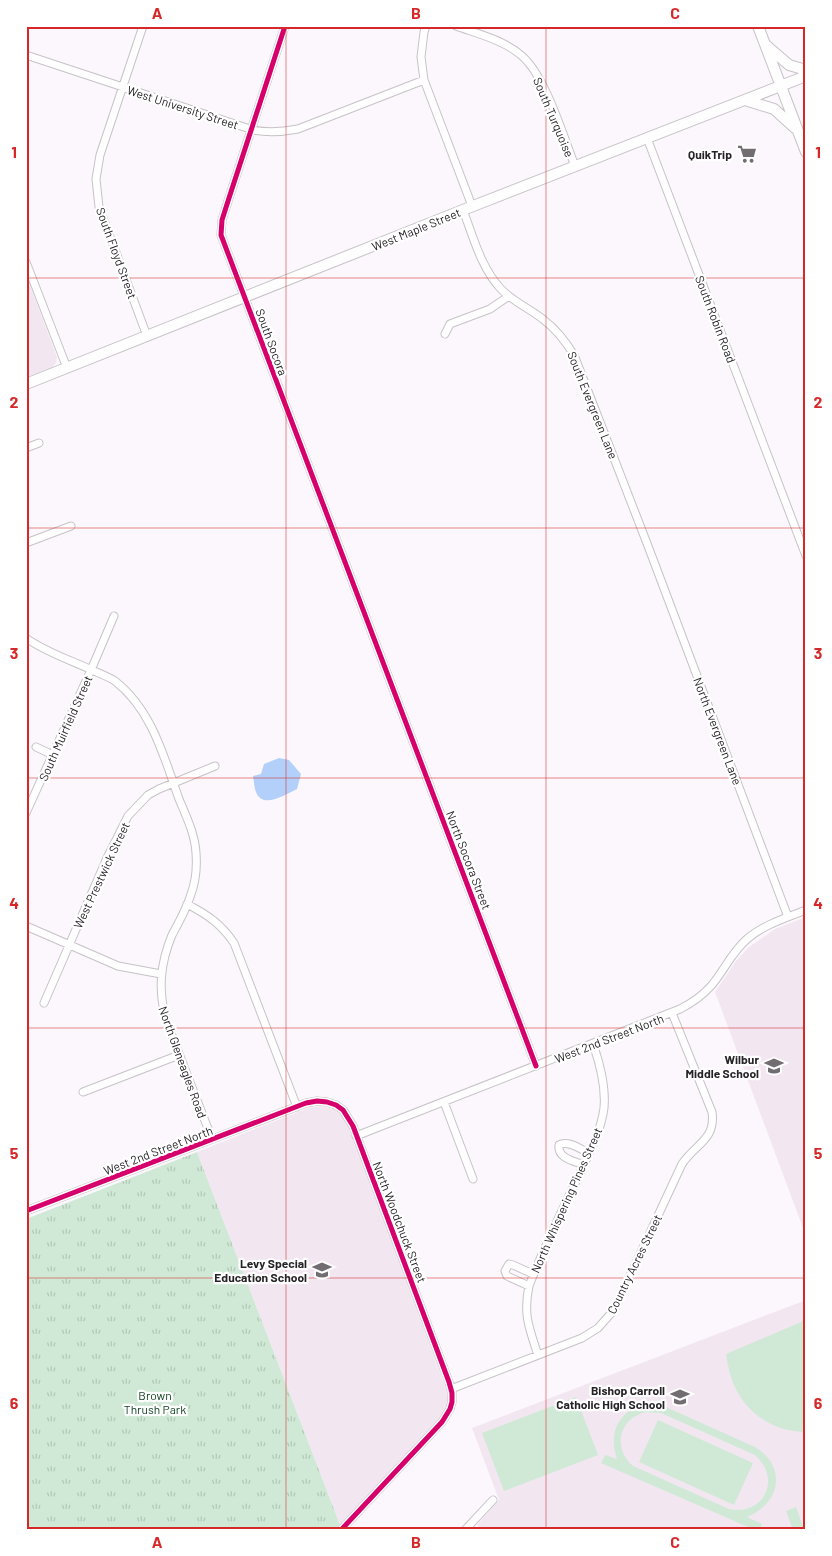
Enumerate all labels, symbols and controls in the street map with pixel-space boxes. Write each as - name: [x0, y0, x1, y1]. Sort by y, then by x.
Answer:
- text: A: [152, 3, 163, 22]
- text: B: [411, 3, 421, 22]
- text: C: [670, 3, 680, 22]
- street label: South Turquoise: [531, 75, 577, 159]
- street label: West University Street: [126, 82, 240, 132]
- text: 1: [11, 142, 17, 161]
- text: 1: [815, 142, 821, 161]
- supermarket icon: QuikTrip: [736, 143, 758, 165]
- place label: QuikTrip: [688, 147, 732, 161]
- street label: South Floyd Street: [94, 205, 140, 301]
- street label: West Maple Street: [370, 205, 462, 253]
- street label: South Robin Road: [693, 274, 739, 364]
- street label: South Socora: [253, 307, 291, 377]
- street label: South Evergreen Lane: [565, 349, 621, 461]
- text: 2: [10, 392, 19, 411]
- text: 2: [814, 392, 823, 411]
- text: 3: [10, 643, 18, 662]
- text: 3: [814, 643, 822, 662]
- street label: South Muirfield Street: [35, 673, 95, 783]
- street label: North Evergreen Lane: [691, 675, 745, 787]
- street label: North Socora Street: [444, 809, 494, 911]
- street label: West Prestwick Street: [70, 820, 132, 930]
- text: 4: [9, 893, 19, 912]
- text: 4: [813, 893, 823, 912]
- street label: North Gleneagles Road: [156, 1004, 210, 1120]
- street label: West 2nd Street North: [552, 1011, 666, 1065]
- place label: Wilbur Middle School: [685, 1052, 759, 1080]
- school or university icon: Wilbur Middle School: [763, 1055, 785, 1077]
- street label: West 2nd Street North: [101, 1123, 215, 1177]
- street label: North Whispering Pines Street: [528, 1125, 604, 1275]
- text: 5: [10, 1143, 19, 1162]
- text: 5: [814, 1143, 823, 1162]
- street label: North Woodchuck Street: [370, 1159, 430, 1285]
- street label: Country Acres Street: [604, 1212, 664, 1316]
- place label: Levy Special Education School: [214, 1256, 307, 1284]
- school or university icon: Levy Special Education School: [311, 1259, 333, 1281]
- place label: Bishop Carroll Catholic High School: [556, 1383, 665, 1411]
- school or university icon: Bishop Carroll Catholic High School: [669, 1386, 691, 1408]
- park label: Brown Thrush Park: [124, 1388, 186, 1416]
- text: 6: [10, 1393, 19, 1412]
- text: 6: [814, 1393, 823, 1412]
- text: A: [152, 1532, 163, 1551]
- text: B: [411, 1532, 421, 1551]
- text: C: [670, 1532, 680, 1551]

